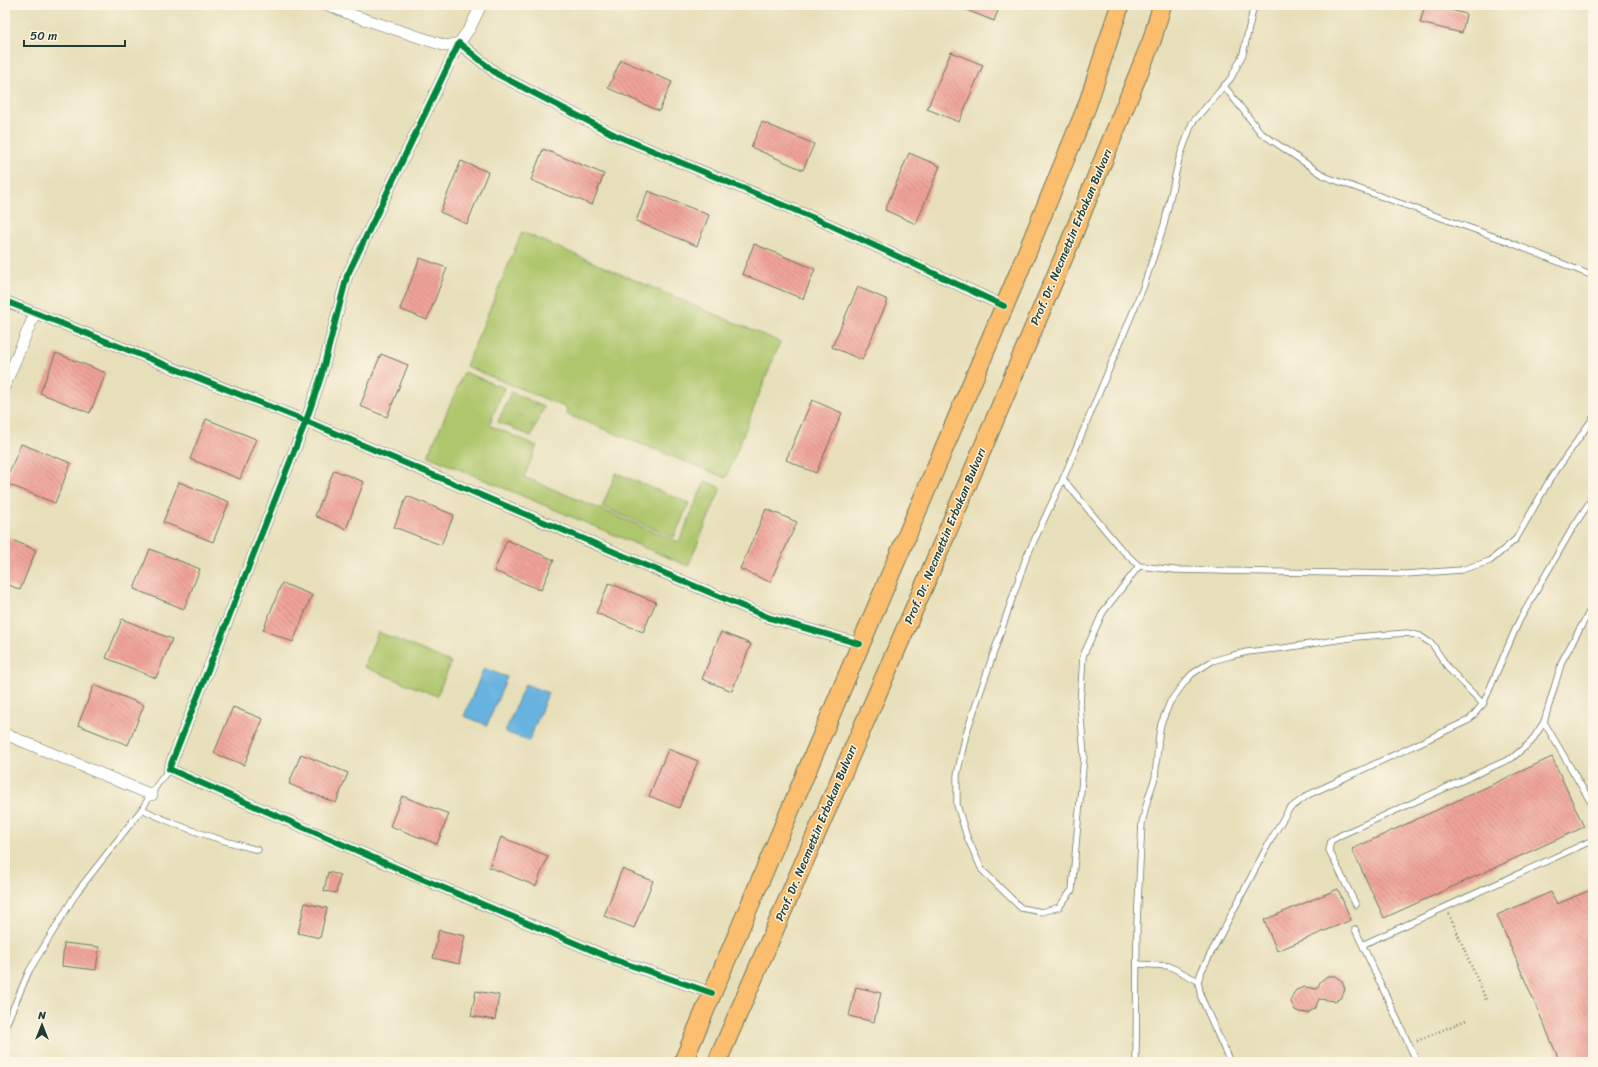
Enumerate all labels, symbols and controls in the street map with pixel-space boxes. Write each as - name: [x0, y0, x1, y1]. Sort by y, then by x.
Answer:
- scale bar: [24, 22, 125, 48]
- text: 50 m: [30, 25, 57, 47]
- street label: Prof. Dr. Necmettin Erbakan Bulvarı: [1024, 145, 1118, 329]
- street label: Prof. Dr. Necmettin Erbakan Bulvarı: [898, 444, 992, 628]
- street label: Prof. Dr. Necmettin Erbakan Bulvarı: [769, 741, 863, 925]
- north arrow: [22, 1005, 62, 1045]
- text: N: [37, 1006, 46, 1025]

